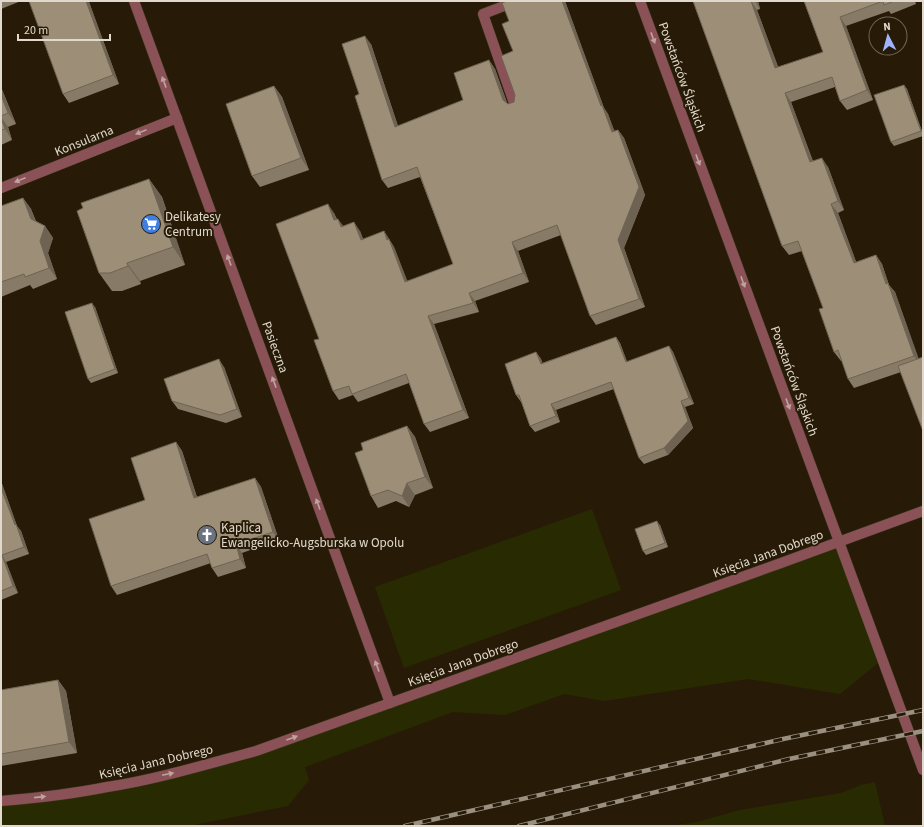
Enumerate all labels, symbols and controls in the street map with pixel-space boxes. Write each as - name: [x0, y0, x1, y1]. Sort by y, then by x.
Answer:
- scale bar: [18, 16, 110, 42]
- north arrow: [868, 16, 908, 56]
- street label: Powstańców Śląskich: [654, 19, 710, 135]
- text: N: [883, 19, 891, 34]
- text: 20 m: [24, 22, 48, 39]
- one-way arrow: [651, 32, 657, 44]
- one-way arrow: [160, 75, 166, 87]
- street label: Konsularna: [52, 121, 116, 161]
- one-way arrow: [134, 130, 146, 136]
- one-way arrow: [696, 154, 702, 166]
- one-way arrow: [13, 178, 25, 184]
- place label: Delikatesy Centrum: [165, 208, 221, 241]
- supermarket icon: Delikatesy Centrum: [140, 213, 162, 235]
- one-way arrow: [226, 254, 232, 266]
- one-way arrow: [741, 276, 747, 288]
- street label: Pasieczna: [257, 319, 293, 375]
- street label: Powstańców Śląskich: [766, 323, 822, 439]
- one-way arrow: [270, 376, 276, 388]
- one-way arrow: [786, 398, 792, 410]
- one-way arrow: [315, 498, 321, 510]
- place label: Kaplica Ewangelicko-Augsburska w Opolu: [221, 519, 404, 552]
- church icon: Kaplica Ewangelicko-Augsburska w Opolu: [196, 524, 218, 546]
- street label: Księcia Jana Dobrego: [710, 526, 826, 582]
- street label: Księcia Jana Dobrego: [405, 635, 521, 691]
- one-way arrow: [374, 660, 380, 672]
- one-way arrow: [287, 735, 299, 741]
- street label: Księcia Jana Dobrego: [97, 740, 215, 784]
- one-way arrow: [161, 771, 174, 777]
- one-way arrow: [34, 794, 46, 800]

